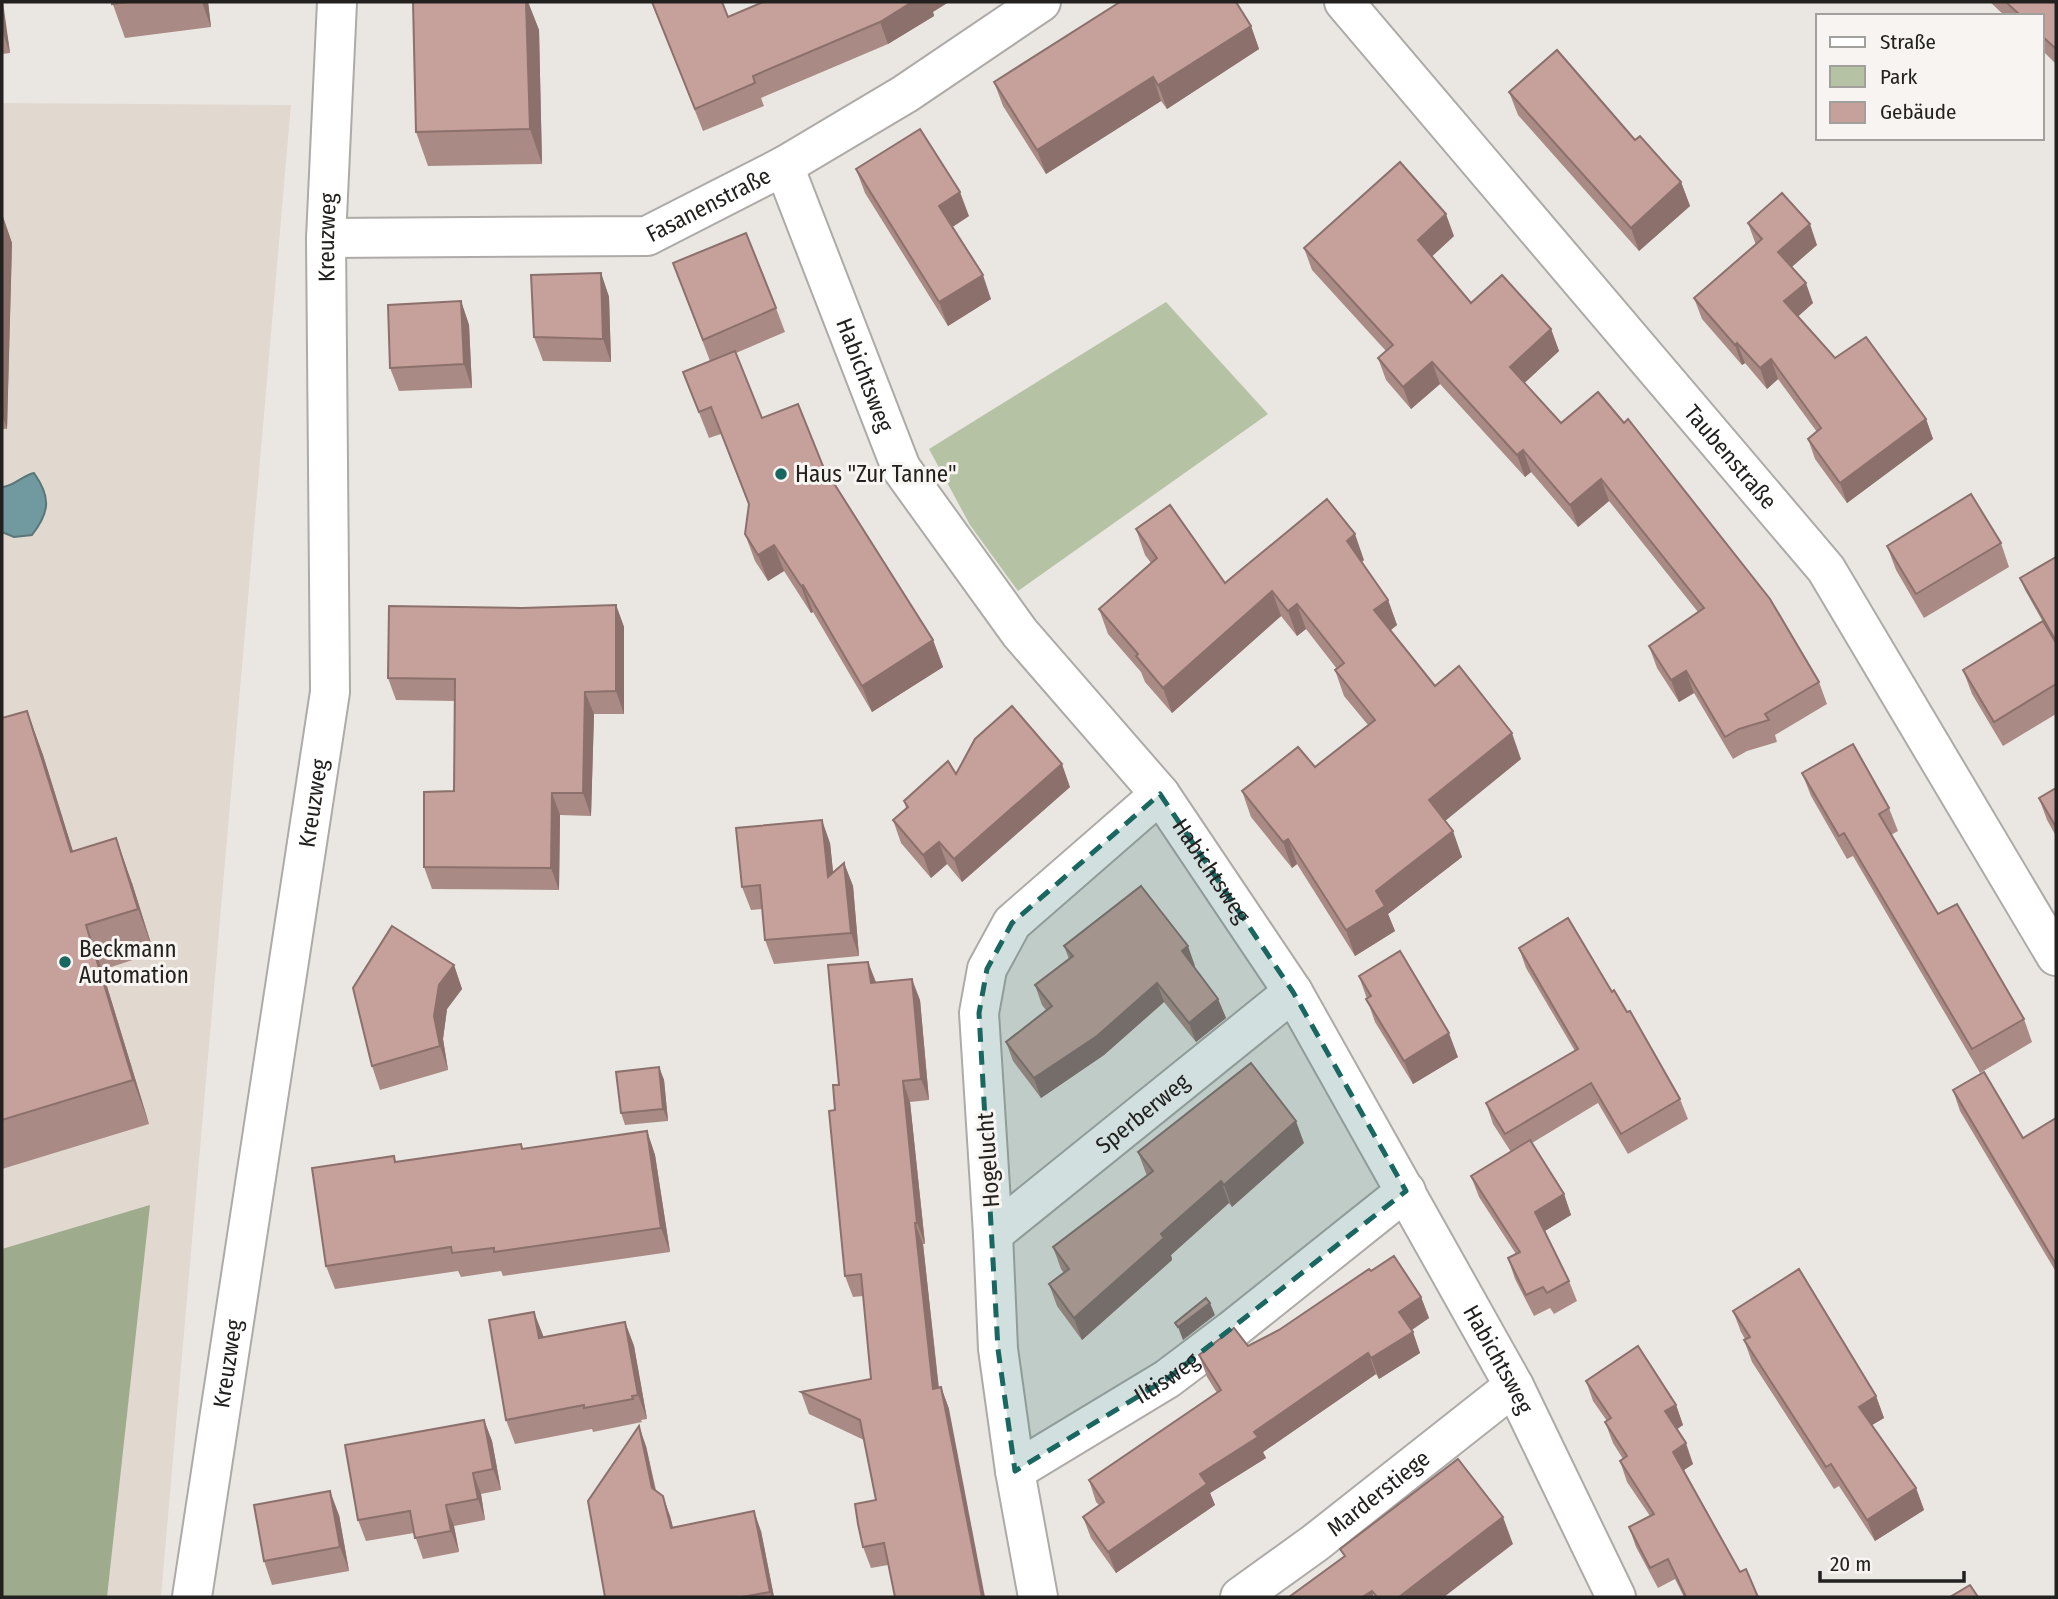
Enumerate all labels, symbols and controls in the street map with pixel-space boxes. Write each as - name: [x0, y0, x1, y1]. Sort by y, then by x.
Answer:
- legend: [1816, 14, 2044, 140]
- text: Straße: [1880, 29, 1936, 55]
- text: Park: [1880, 64, 1918, 90]
- text: Gebäude: [1880, 99, 1956, 125]
- street label: Fasanenstraße: [641, 161, 775, 248]
- street label: Kreuzweg: [312, 192, 342, 282]
- street label: Habichtsweg: [830, 314, 900, 436]
- street label: Taubenstraße: [1678, 399, 1783, 515]
- place label: Haus "Zur Tanne": [795, 460, 957, 488]
- marker: Haus "Zur Tanne": [773, 466, 789, 482]
- street label: Kreuzweg: [292, 757, 334, 849]
- street label: Habichtsweg: [1166, 813, 1257, 928]
- place label: Beckmann Automation: [79, 935, 189, 989]
- marker: Beckmann Automation: [57, 954, 73, 970]
- street label: Sperberweg: [1090, 1067, 1195, 1160]
- street label: Hogelucht: [971, 1111, 1005, 1209]
- street label: Habichtsweg: [1457, 1300, 1539, 1418]
- street label: Kreuzweg: [207, 1317, 248, 1410]
- street label: Iltisweg: [1129, 1346, 1205, 1410]
- street label: Marderstiege: [1321, 1444, 1435, 1542]
- scale bar: [1820, 1540, 1964, 1584]
- text: 20 m: [1830, 1551, 1871, 1577]

